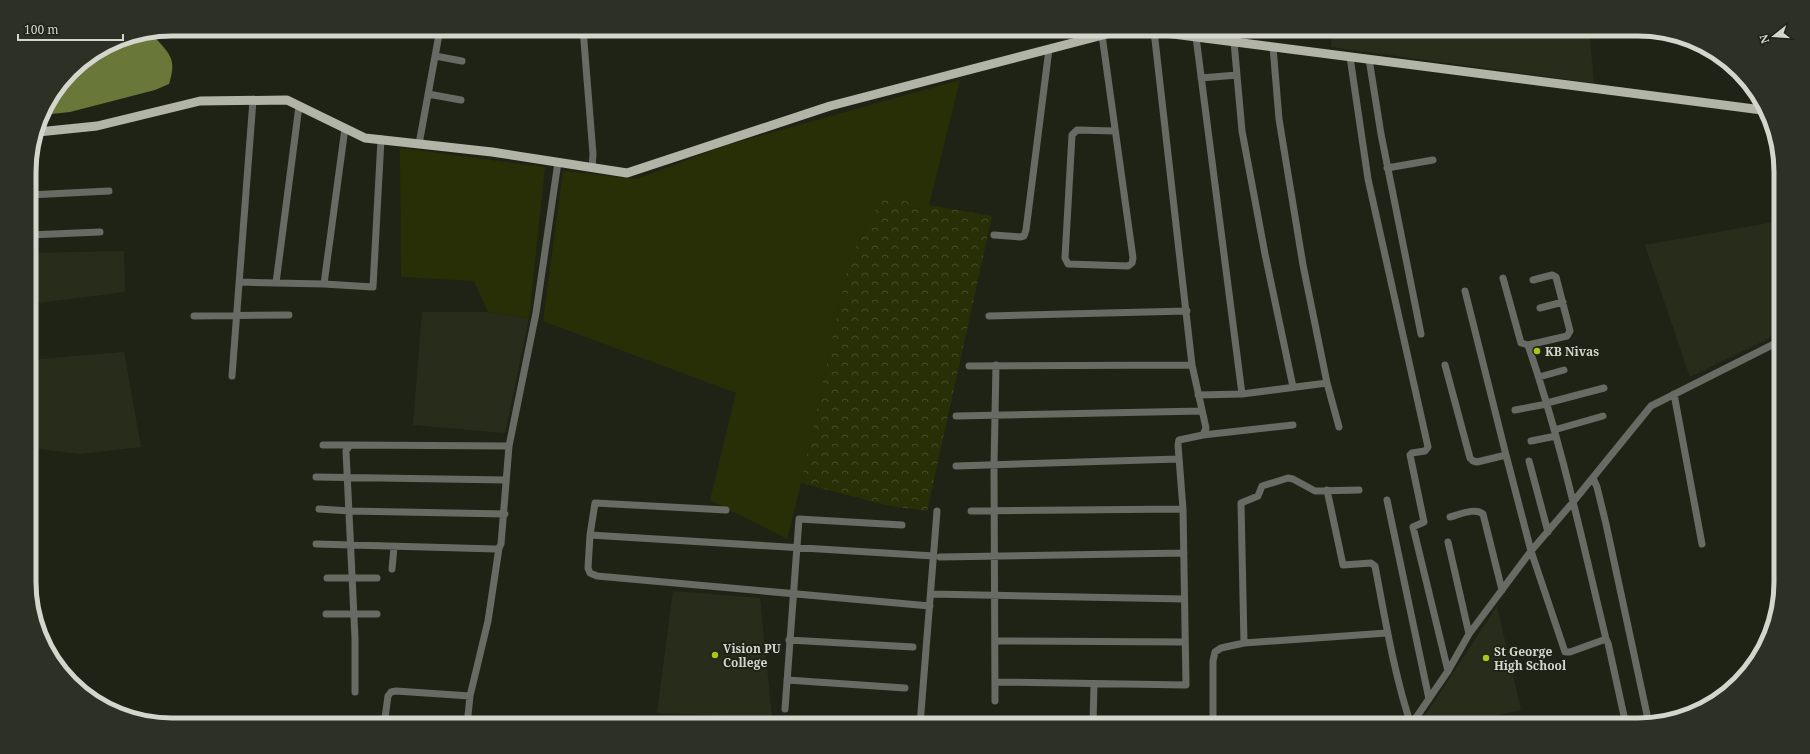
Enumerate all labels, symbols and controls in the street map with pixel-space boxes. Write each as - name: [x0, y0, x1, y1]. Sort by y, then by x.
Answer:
- scale bar: [18, 16, 123, 42]
- north arrow: [1754, 16, 1794, 56]
- text: 100 m: [24, 21, 59, 38]
- text: N: [1755, 32, 1772, 45]
- place label: KB Nivas: [1545, 343, 1599, 360]
- marker: KB Nivas: [1532, 346, 1542, 356]
- place label: Vision PU College: [723, 640, 781, 671]
- place label: St George High School: [1494, 643, 1567, 674]
- marker: Vision PU College: [710, 650, 720, 660]
- marker: St George High School: [1481, 653, 1491, 663]

